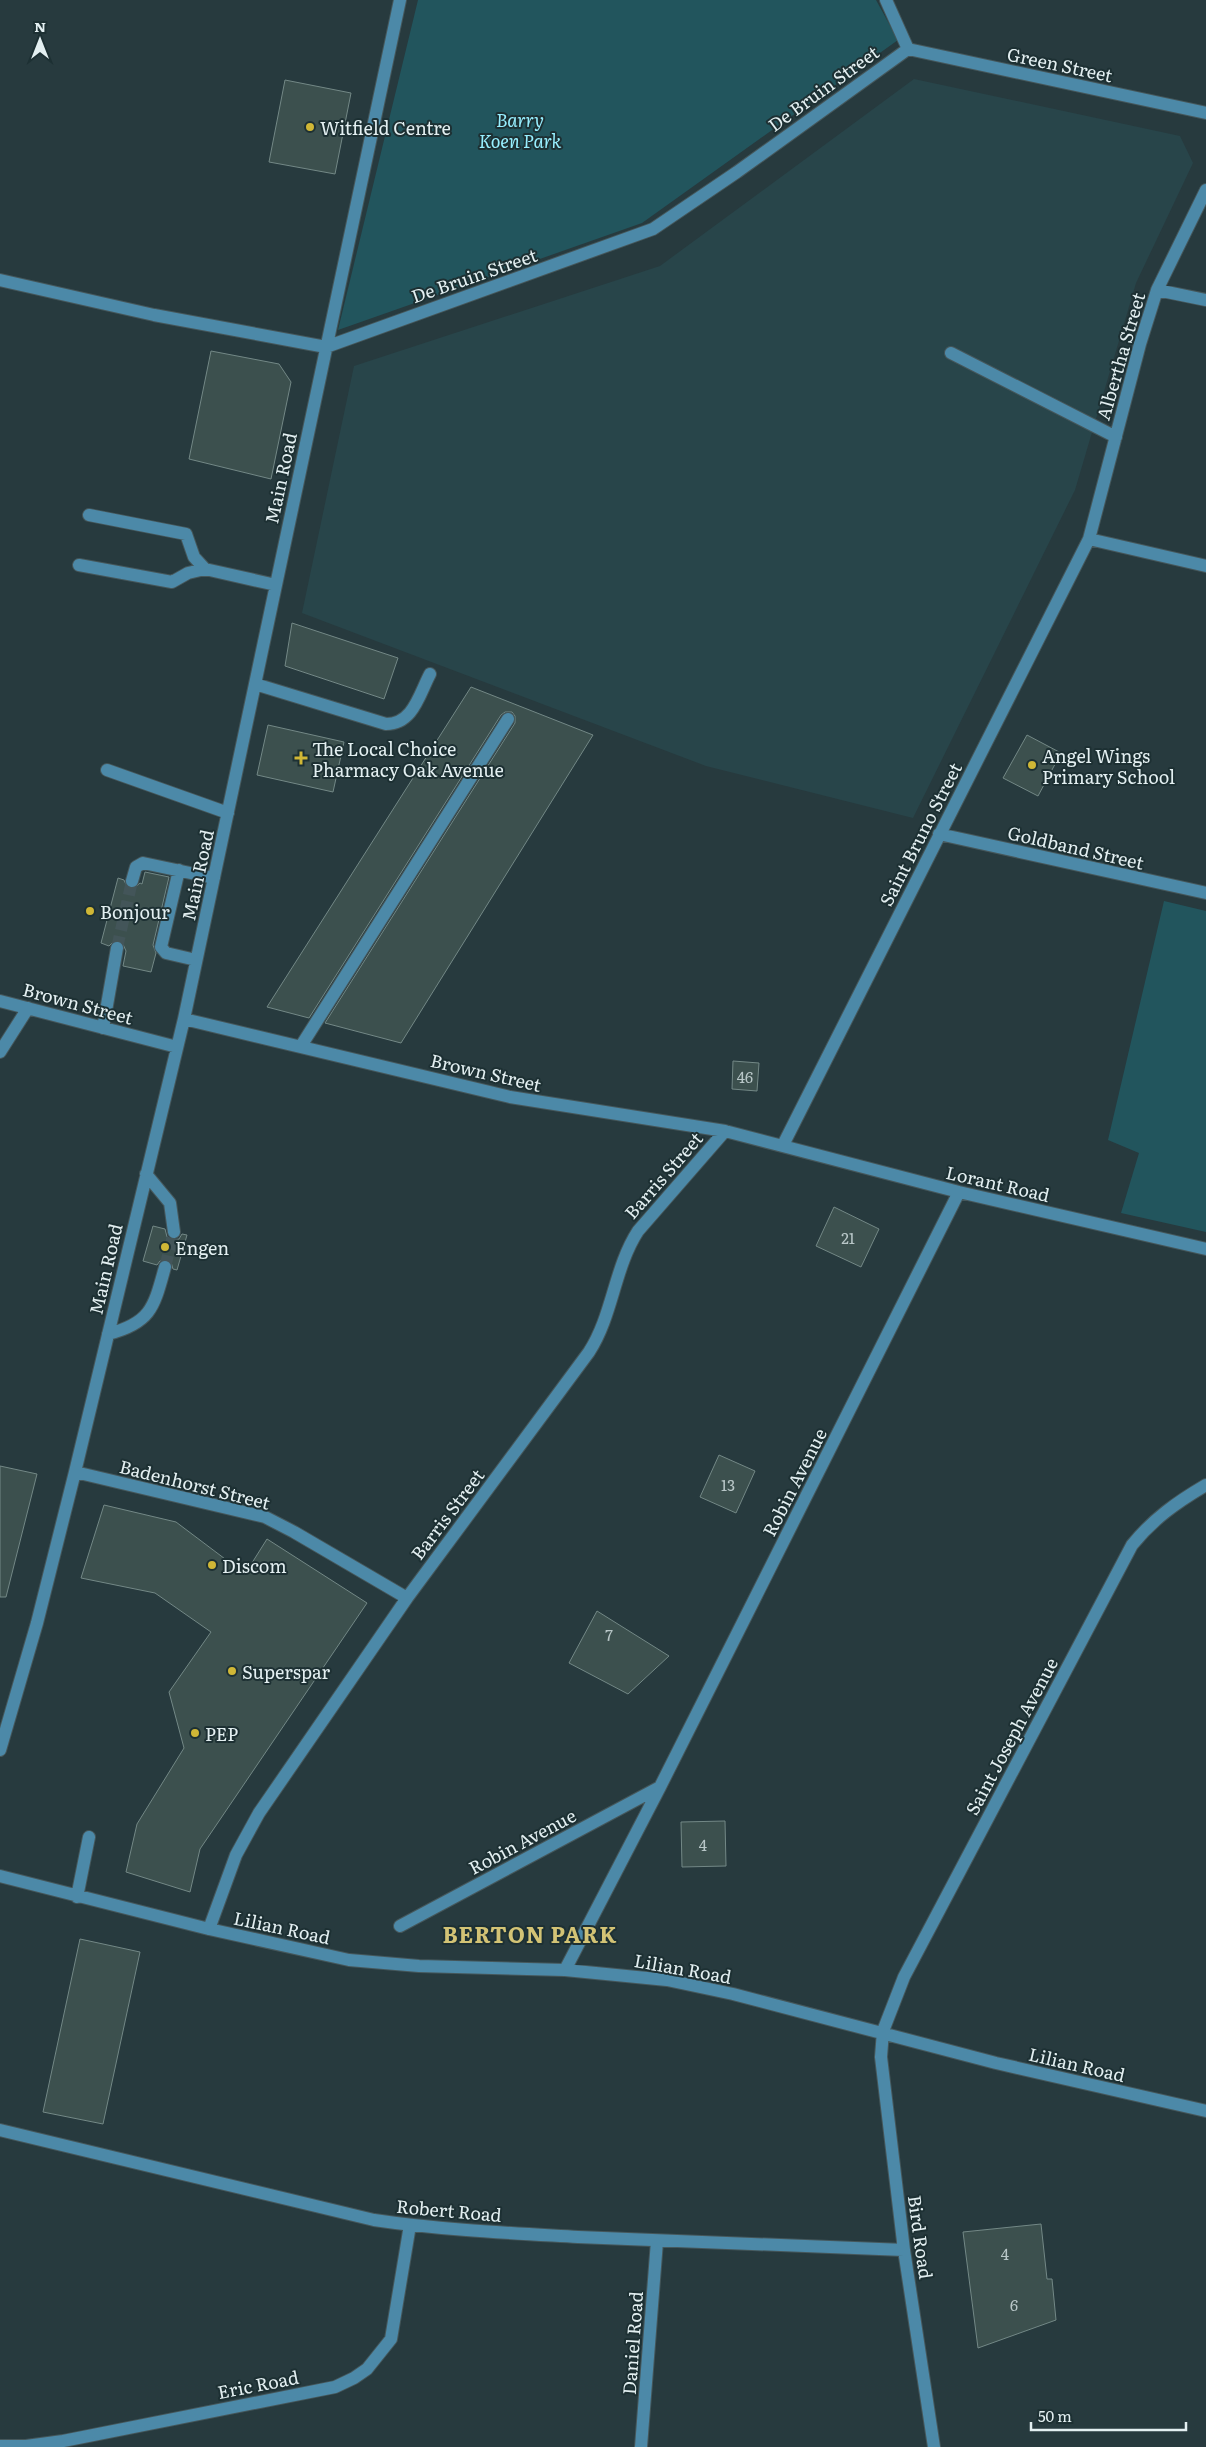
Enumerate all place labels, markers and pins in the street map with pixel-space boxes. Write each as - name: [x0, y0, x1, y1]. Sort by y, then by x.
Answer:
- place label: Witfield Centre: [320, 114, 451, 141]
- marker: Witfield Centre: [304, 121, 316, 133]
- place label: The Local Choice Pharmacy Oak Avenue: [312, 735, 504, 783]
- place label: Angel Wings Primary School: [1042, 742, 1175, 790]
- marker: The Local Choice Pharmacy Oak Avenue: [294, 751, 308, 765]
- marker: Angel Wings Primary School: [1026, 759, 1038, 771]
- place label: Bonjour: [100, 898, 170, 925]
- marker: Bonjour: [84, 905, 96, 917]
- place label: Engen: [175, 1234, 229, 1261]
- marker: Engen: [159, 1241, 171, 1253]
- place label: Discom: [222, 1552, 287, 1579]
- marker: Discom: [206, 1559, 218, 1571]
- place label: Superspar: [242, 1658, 331, 1685]
- marker: Superspar: [226, 1665, 238, 1677]
- place label: PEP: [205, 1720, 238, 1747]
- marker: PEP: [189, 1727, 201, 1739]

